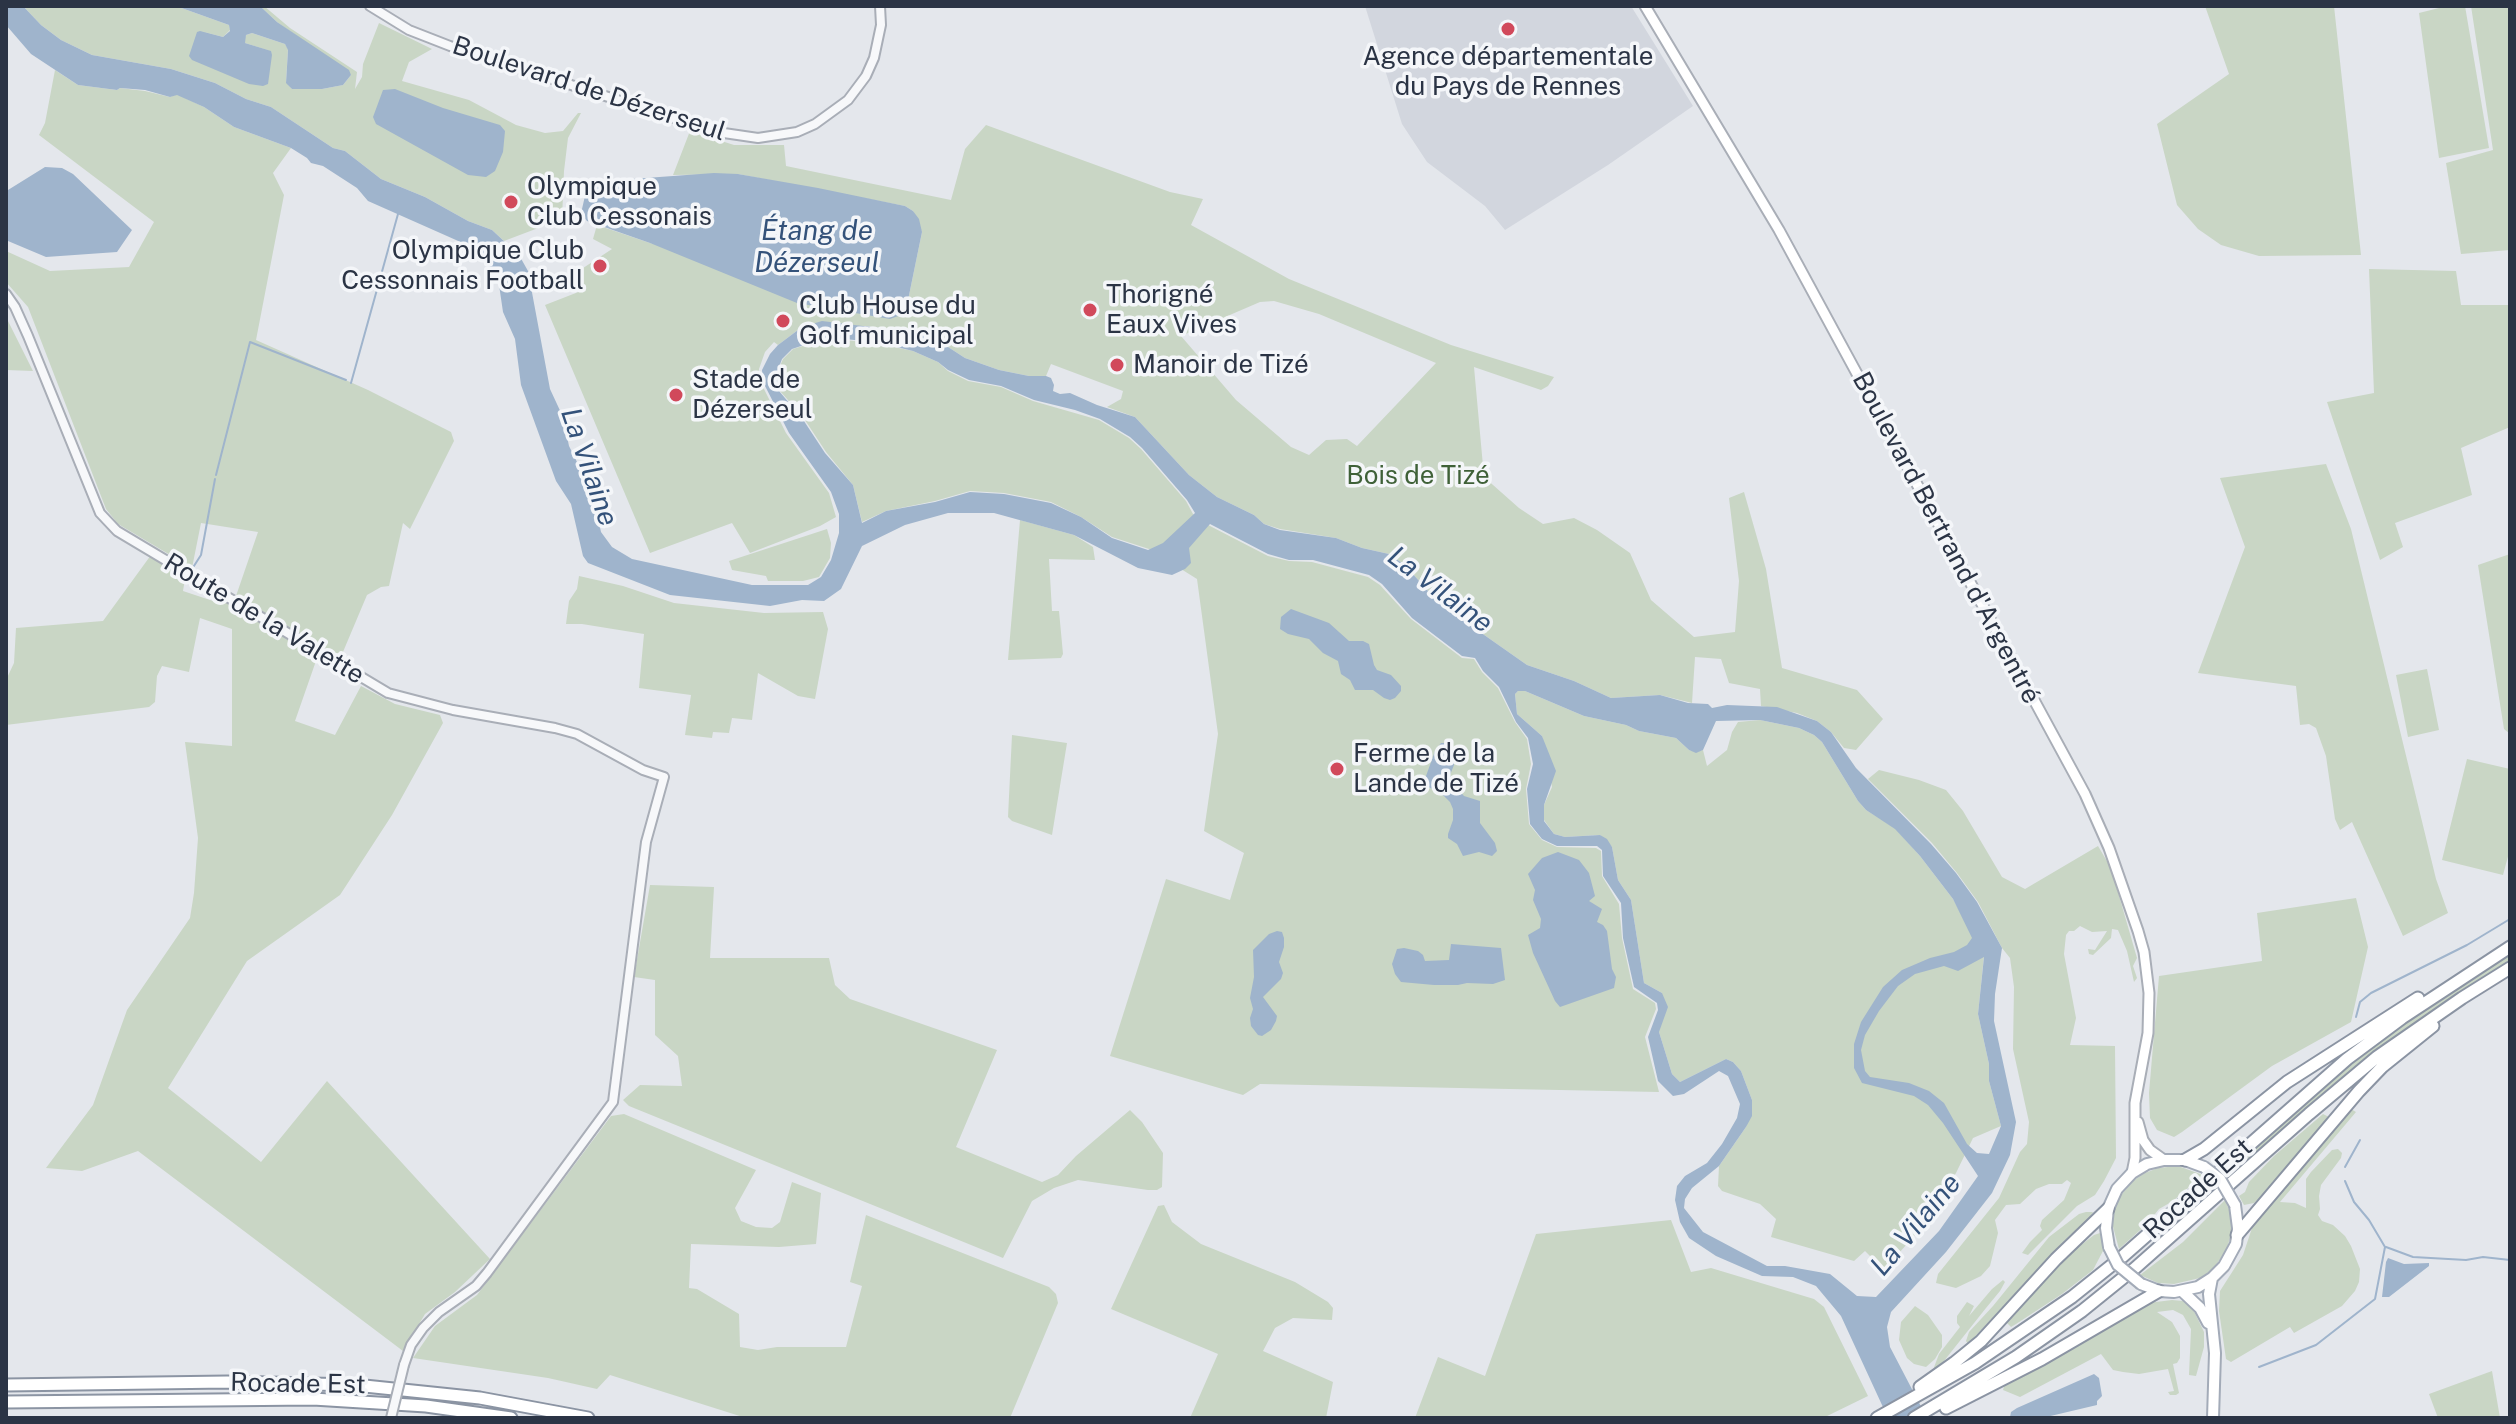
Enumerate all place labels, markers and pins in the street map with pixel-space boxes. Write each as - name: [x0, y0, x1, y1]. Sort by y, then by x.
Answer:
- marker: Agence départementale du Pays de Rennes: [1499, 20, 1517, 38]
- place label: Agence départementale du Pays de Rennes: [1363, 41, 1653, 102]
- place label: Olympique Club Cessonais: [527, 171, 712, 232]
- marker: Olympique Club Cessonais: [502, 193, 520, 211]
- place label: Olympique Club Cessonnais Football: [341, 235, 584, 296]
- marker: Olympique Club Cessonnais Football: [591, 257, 609, 275]
- place label: Thorigné Eaux Vives: [1106, 279, 1237, 340]
- place label: Club House du Golf municipal: [799, 290, 976, 352]
- marker: Thorigné Eaux Vives: [1081, 301, 1099, 319]
- marker: Club House du Golf municipal: [774, 312, 792, 330]
- place label: Manoir de Tizé: [1133, 349, 1309, 381]
- marker: Manoir de Tizé: [1108, 356, 1126, 374]
- place label: Stade de Dézerseul: [692, 364, 813, 426]
- marker: Stade de Dézerseul: [667, 386, 685, 404]
- place label: Ferme de la Lande de Tizé: [1353, 738, 1519, 800]
- marker: Ferme de la Lande de Tizé: [1328, 760, 1346, 778]

